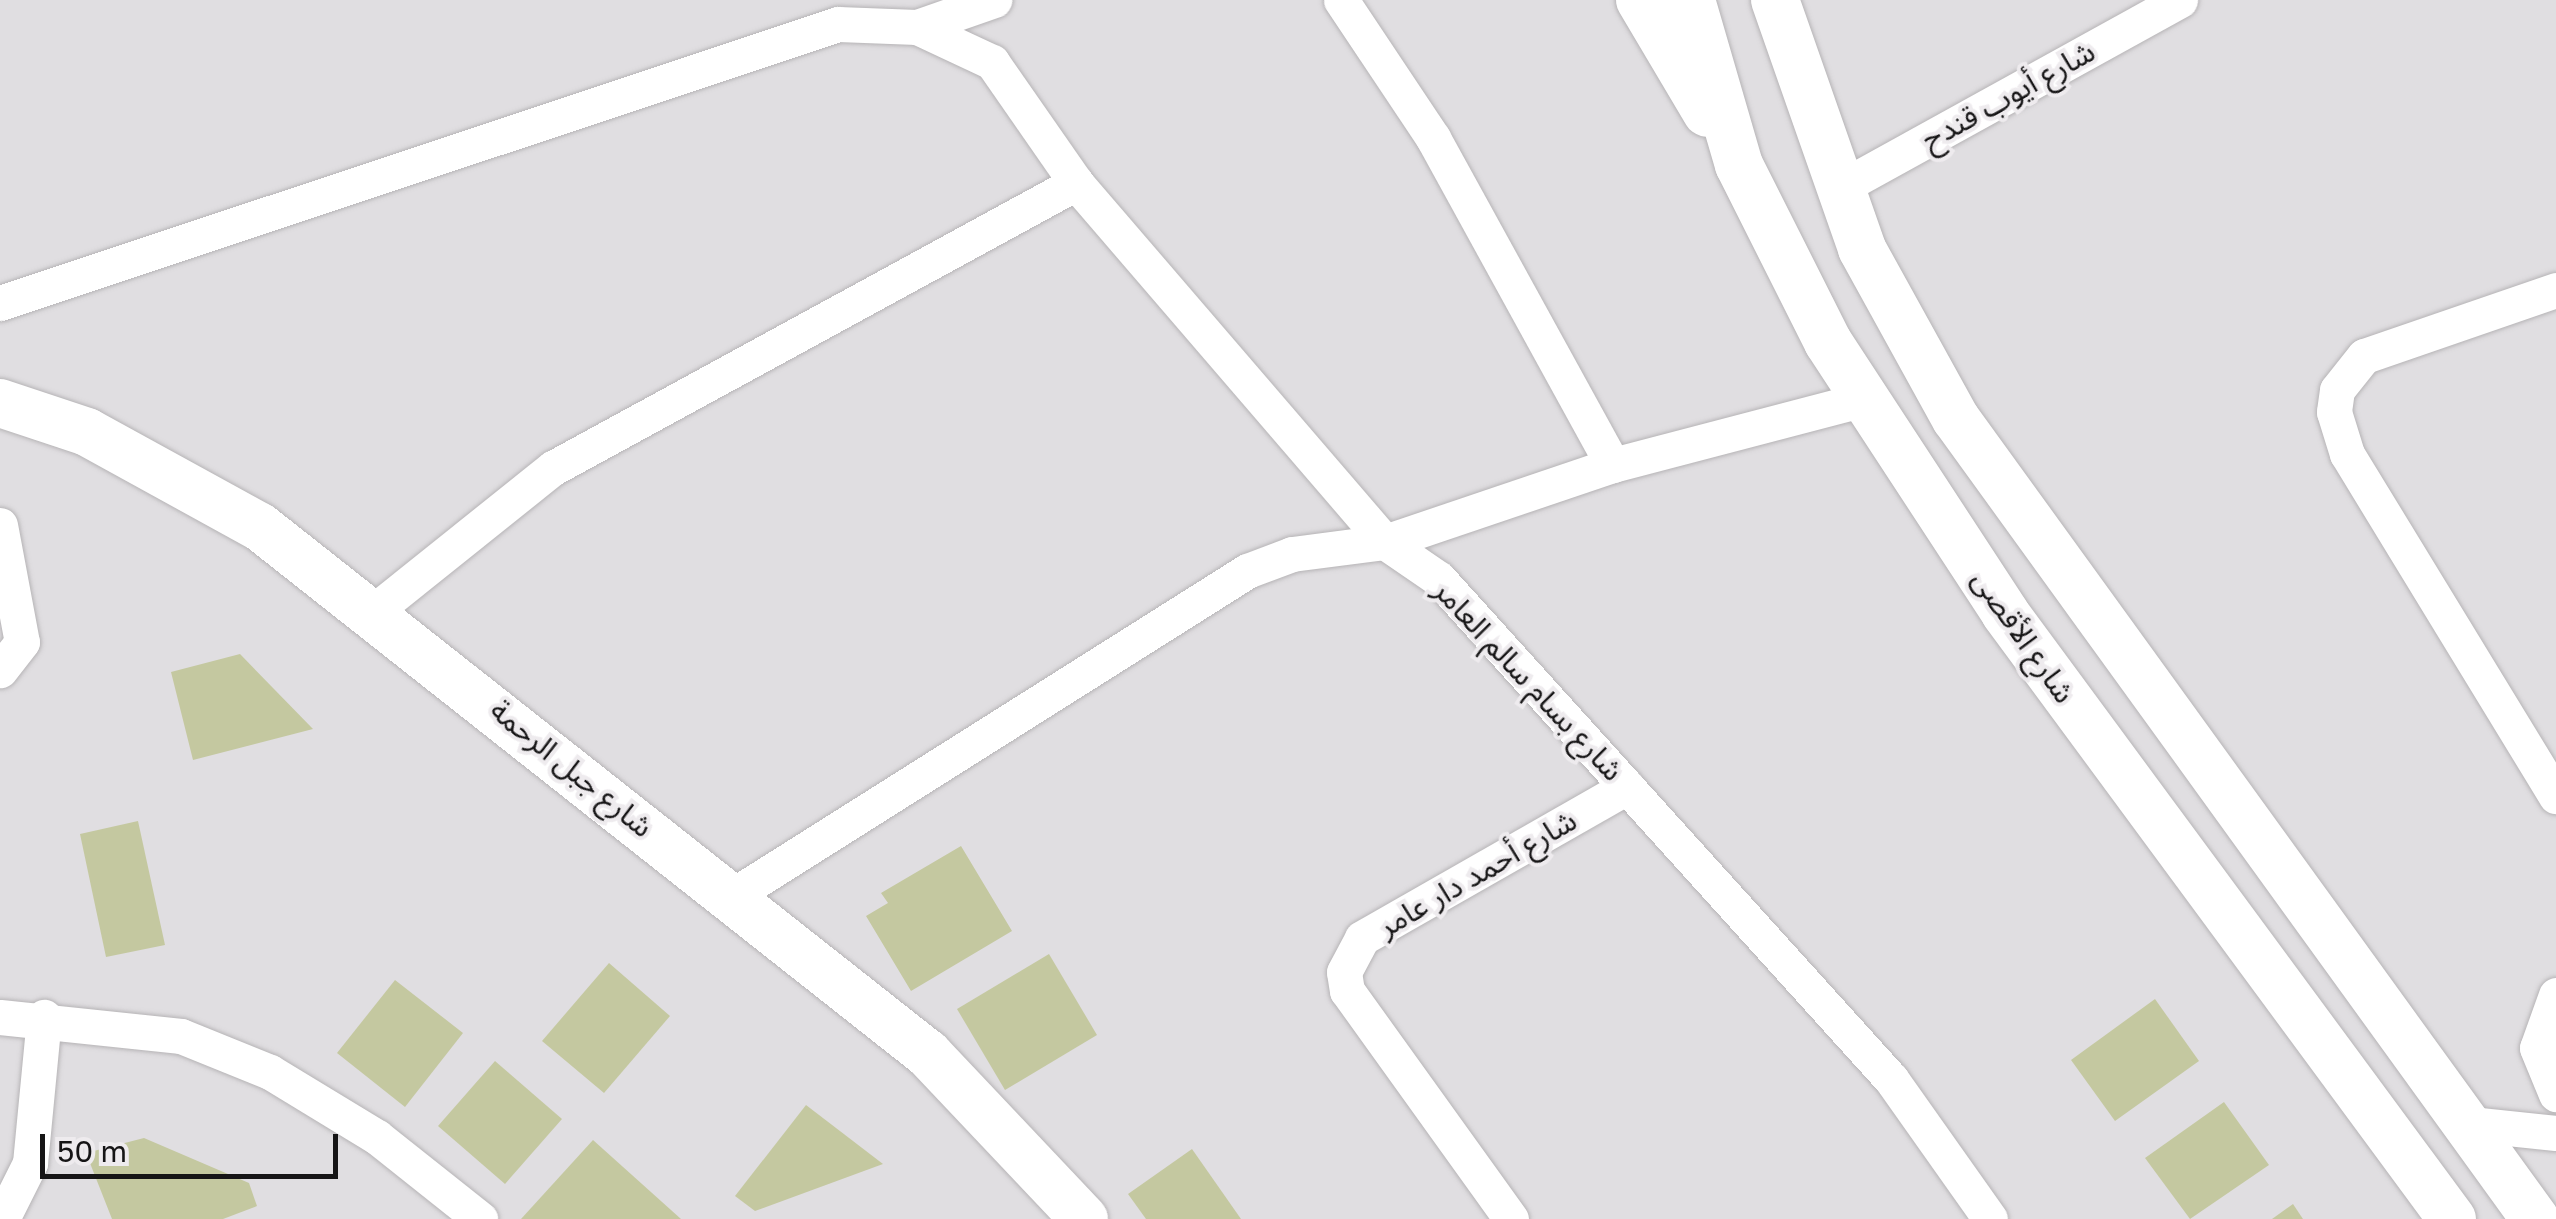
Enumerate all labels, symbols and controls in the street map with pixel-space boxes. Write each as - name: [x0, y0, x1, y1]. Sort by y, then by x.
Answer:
- street label: شارع أيوب قندح: [1915, 33, 2101, 157]
- street label: شارع الأقصى: [1965, 562, 2083, 710]
- street label: شارع بسام سالم العامر: [1427, 572, 1631, 788]
- street label: شارع جبل الرحمة: [484, 692, 660, 844]
- street label: شارع أحمد دار عامر: [1371, 802, 1583, 944]
- scale bar: [45, 1114, 342, 1176]
- text: 50 m: [57, 1133, 127, 1169]

